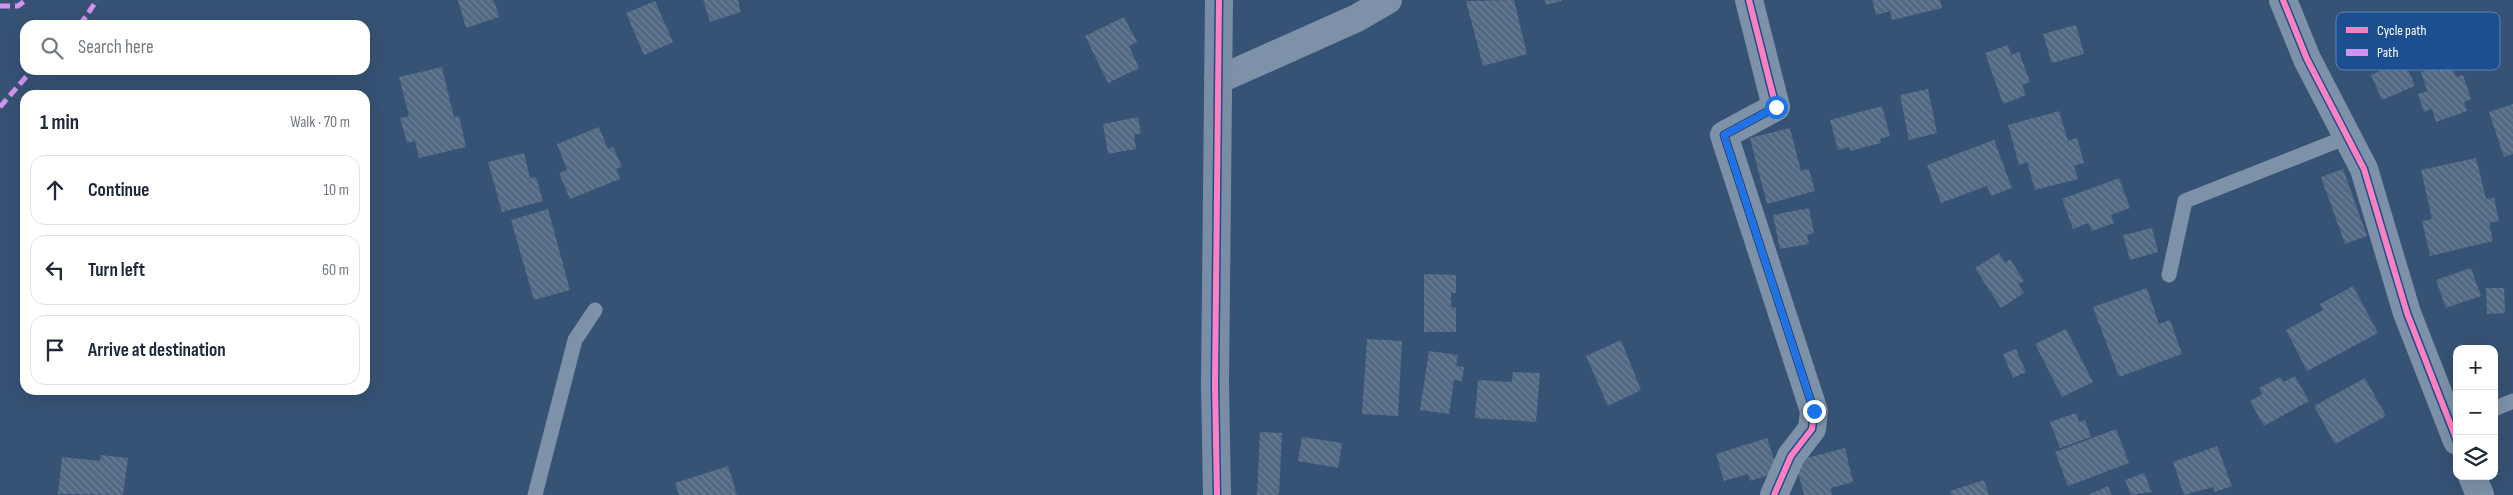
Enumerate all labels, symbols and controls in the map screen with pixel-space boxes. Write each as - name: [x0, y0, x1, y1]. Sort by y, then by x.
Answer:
- legend: [2336, 12, 2500, 70]
- search box: [20, 20, 370, 75]
- text: Cycle path: [2377, 22, 2427, 39]
- icon: search: [38, 34, 66, 62]
- text: Search here: [78, 36, 154, 59]
- text: Path: [2377, 44, 2398, 61]
- route start: [1765, 96, 1788, 119]
- text: 1 min: [40, 110, 79, 135]
- text: Walk · 70 m: [290, 113, 350, 132]
- icon: ahead: [41, 176, 69, 204]
- text: Continue: [88, 179, 149, 202]
- text: 10 m: [323, 181, 349, 200]
- icon: left: [41, 256, 69, 284]
- text: Turn left: [88, 259, 145, 282]
- text: 60 m: [322, 261, 349, 280]
- icon: arrive: [41, 336, 69, 364]
- text: Arrive at destination: [88, 339, 226, 362]
- map controls: [2453, 345, 2498, 480]
- button: +: [2453, 345, 2498, 390]
- button: −: [2453, 390, 2498, 435]
- route end: [1803, 400, 1826, 423]
- button: layers: [2453, 435, 2498, 480]

